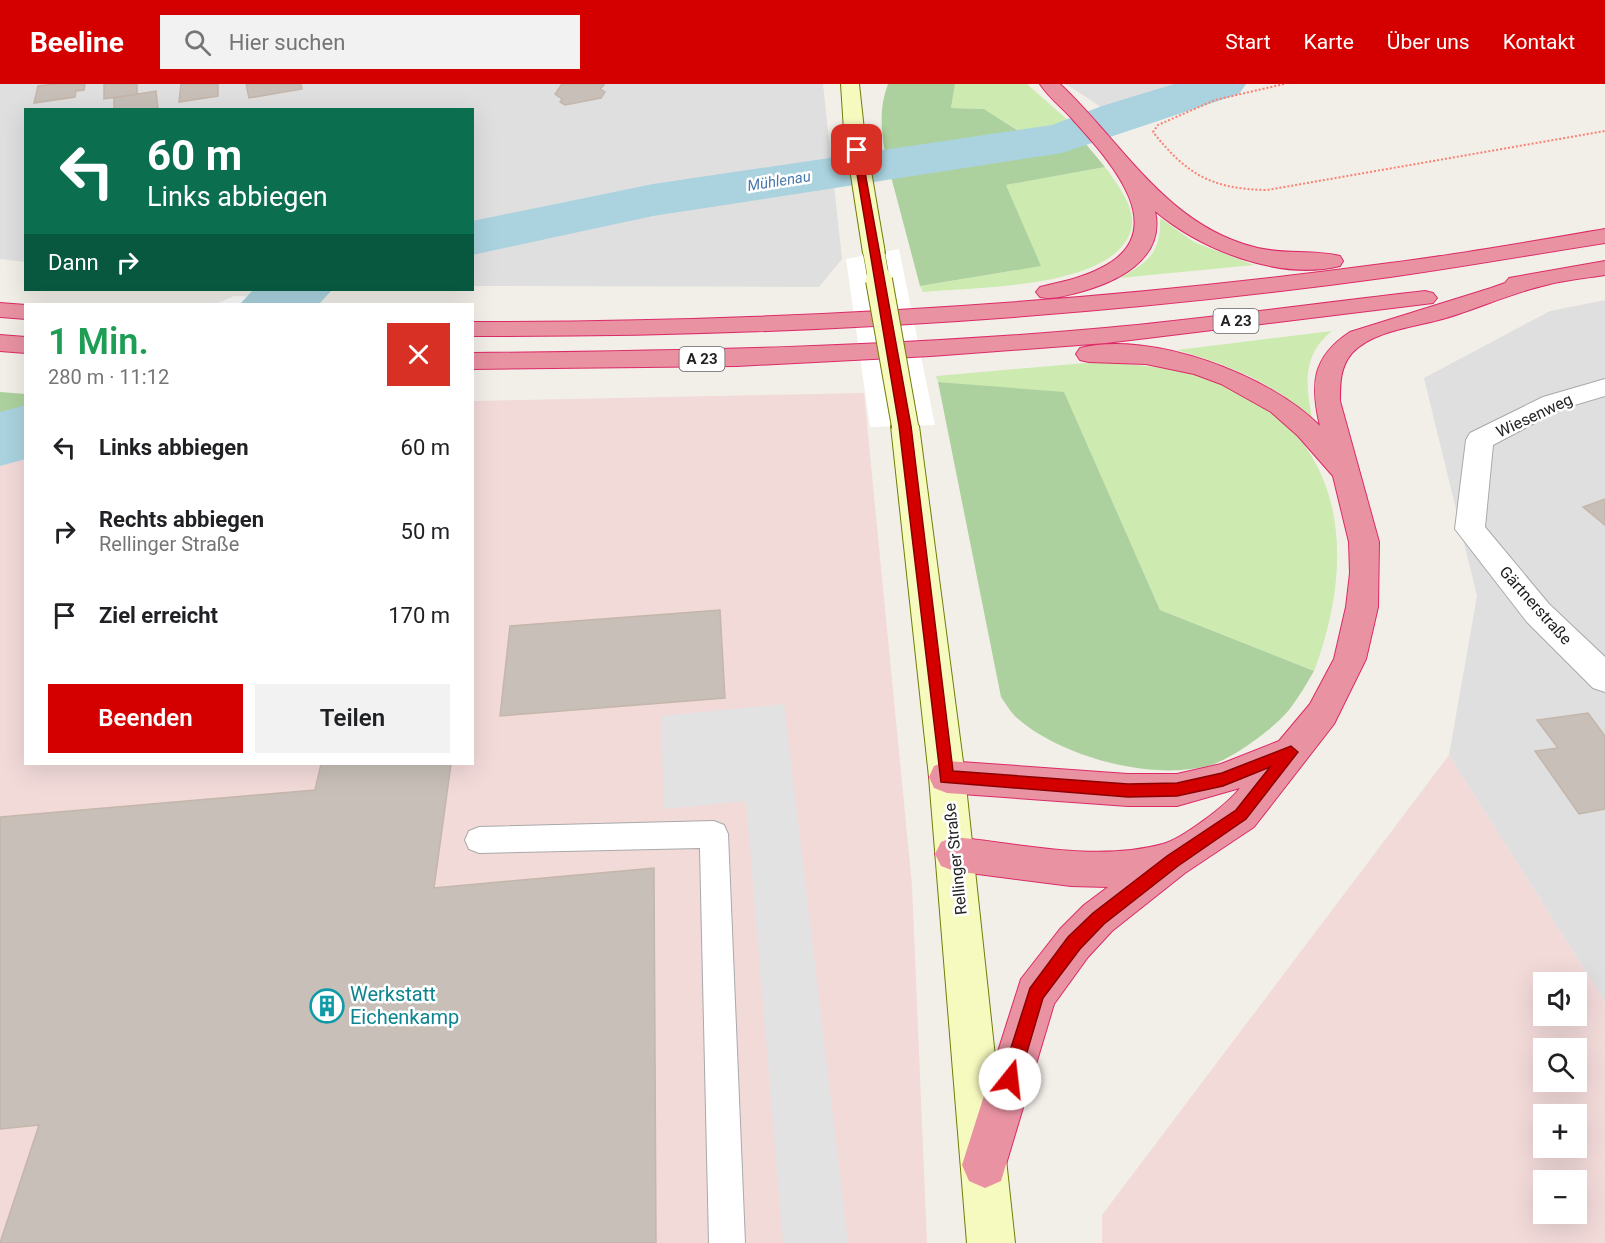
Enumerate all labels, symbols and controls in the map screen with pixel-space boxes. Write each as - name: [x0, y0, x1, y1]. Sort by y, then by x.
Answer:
- search box: [160, 15, 580, 69]
- text: Beeline: [30, 26, 124, 59]
- icon: search: [181, 26, 214, 59]
- text: Hier suchen: [229, 30, 345, 55]
- text: Start: [1225, 30, 1271, 54]
- text: Karte: [1304, 30, 1354, 54]
- text: Über uns: [1387, 30, 1470, 54]
- text: Kontakt: [1503, 30, 1575, 54]
- pin: [831, 124, 882, 175]
- text: 60 m: [147, 131, 242, 180]
- icon: left: [48, 132, 126, 210]
- icon: arrive: [840, 133, 873, 166]
- water label: Mühlenau: [746, 167, 812, 195]
- text: Links abbiegen: [147, 181, 328, 213]
- icon: right: [111, 246, 144, 279]
- text: Dann: [48, 250, 99, 275]
- road number: A 23: [1214, 309, 1258, 333]
- text: 1 Min.: [48, 321, 149, 363]
- button: close: [387, 323, 450, 386]
- road number: A 23: [680, 347, 724, 371]
- text: 280 m · 11:12: [48, 365, 169, 389]
- street label: Wiesenweg: [1493, 390, 1575, 441]
- icon: left: [48, 431, 81, 464]
- text: Links abbiegen: [99, 435, 249, 460]
- text: 60 m: [401, 435, 450, 460]
- text: Rechts abbiegen: [99, 507, 264, 532]
- icon: right: [48, 515, 81, 548]
- text: 50 m: [401, 519, 450, 544]
- text: Rellinger Straße: [99, 532, 239, 556]
- street label: Gärtnerstraße: [1496, 562, 1576, 648]
- icon: arrive: [48, 599, 81, 632]
- text: Ziel erreicht: [99, 603, 218, 628]
- text: 170 m: [388, 603, 450, 628]
- button: Beenden: [48, 684, 243, 753]
- button: Teilen: [255, 684, 450, 753]
- street label: Rellinger Straße: [940, 802, 971, 916]
- map controls: [1533, 972, 1587, 1224]
- button: sound: [1533, 972, 1587, 1026]
- place label: Werkstatt Eichenkamp: [350, 982, 459, 1029]
- building icon: Werkstatt Eichenkamp: [309, 988, 345, 1024]
- button: search: [1533, 1038, 1587, 1092]
- position arrow: [978, 1047, 1042, 1111]
- button: +: [1533, 1104, 1587, 1158]
- button: −: [1533, 1170, 1587, 1224]

